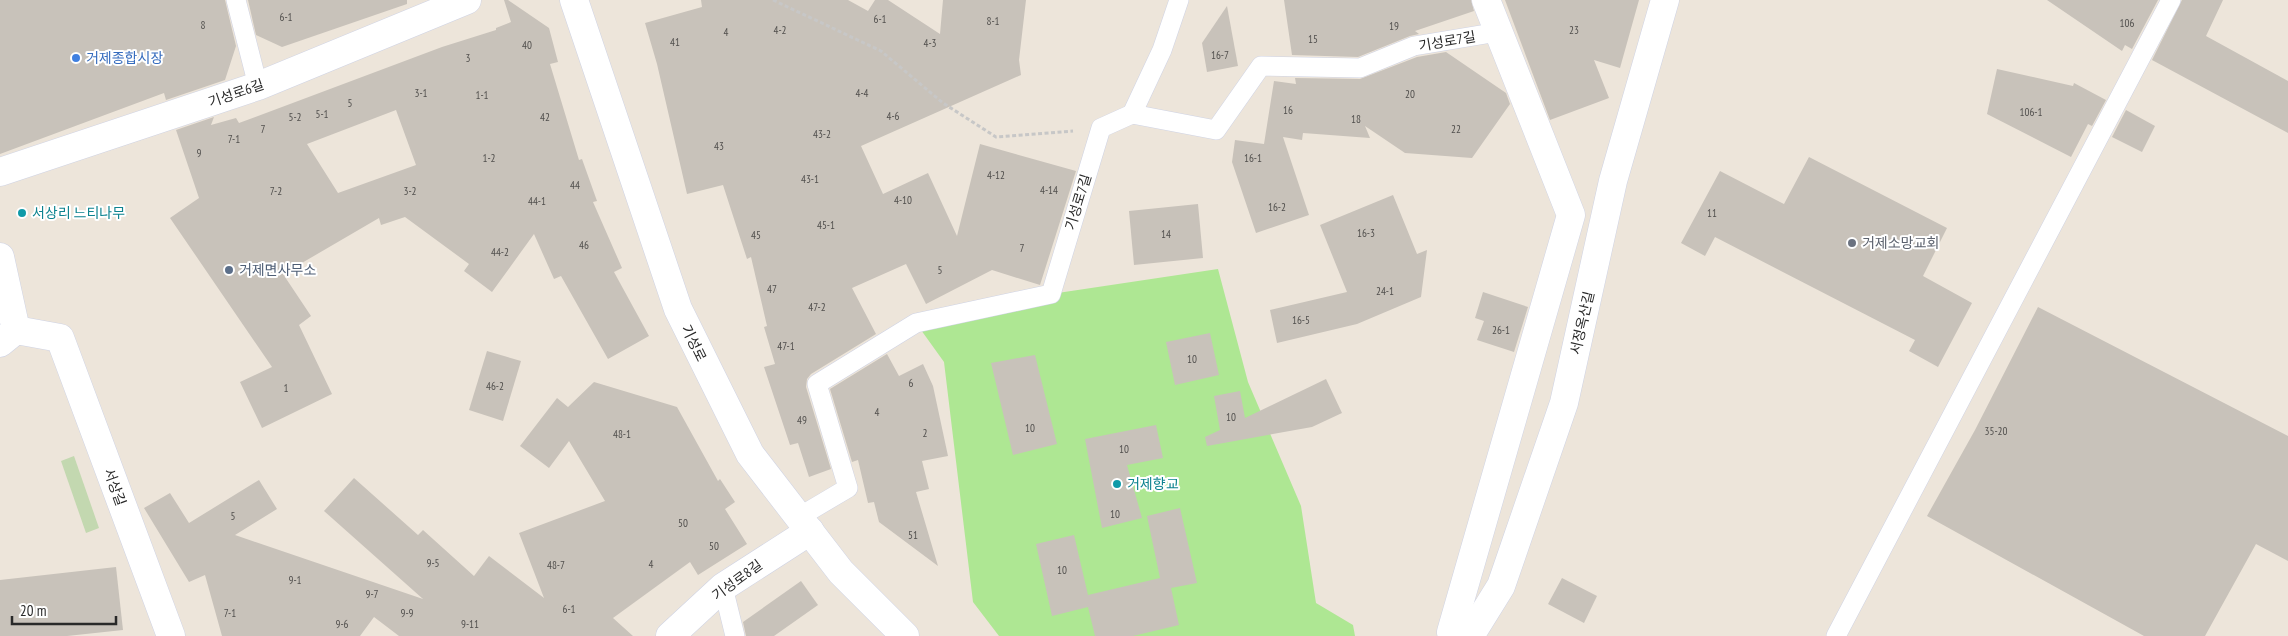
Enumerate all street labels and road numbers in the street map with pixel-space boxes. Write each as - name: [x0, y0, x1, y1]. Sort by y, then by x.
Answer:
- street label: 기성로7길: [1417, 27, 1477, 55]
- street label: 기성로6길: [206, 75, 266, 111]
- street label: 기성로7길: [1061, 172, 1095, 232]
- street label: 서정옥산길: [1566, 290, 1598, 356]
- street label: 기성로: [677, 322, 711, 364]
- street label: 서상길: [100, 466, 130, 508]
- street label: 기성로8길: [708, 556, 766, 604]

